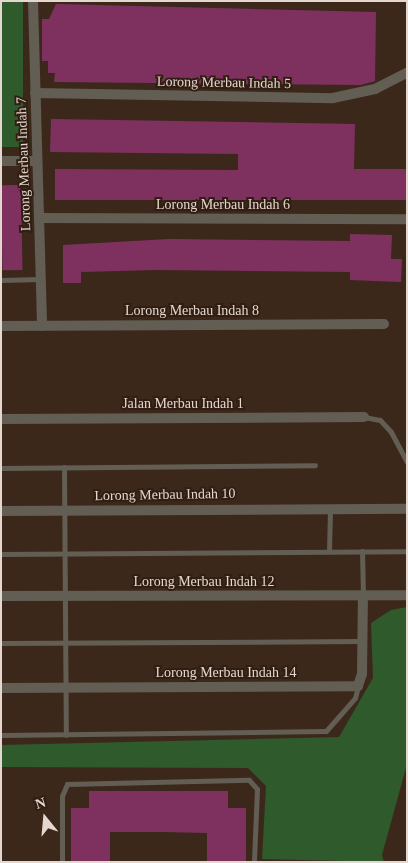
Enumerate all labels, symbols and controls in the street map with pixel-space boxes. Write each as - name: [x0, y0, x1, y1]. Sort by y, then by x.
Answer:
- street label: Lorong Merbau Indah 5: [157, 73, 291, 93]
- street label: Lorong Merbau Indah 7: [13, 97, 35, 231]
- street label: Lorong Merbau Indah 6: [156, 197, 290, 213]
- street label: Lorong Merbau Indah 8: [125, 303, 259, 319]
- street label: Jalan Merbau Indah 1: [122, 396, 244, 412]
- street label: Lorong Merbau Indah 10: [94, 485, 236, 505]
- street label: Lorong Merbau Indah 12: [133, 574, 275, 590]
- street label: Lorong Merbau Indah 14: [155, 665, 297, 681]
- north arrow: [20, 793, 70, 843]
- text: N: [33, 795, 48, 812]

